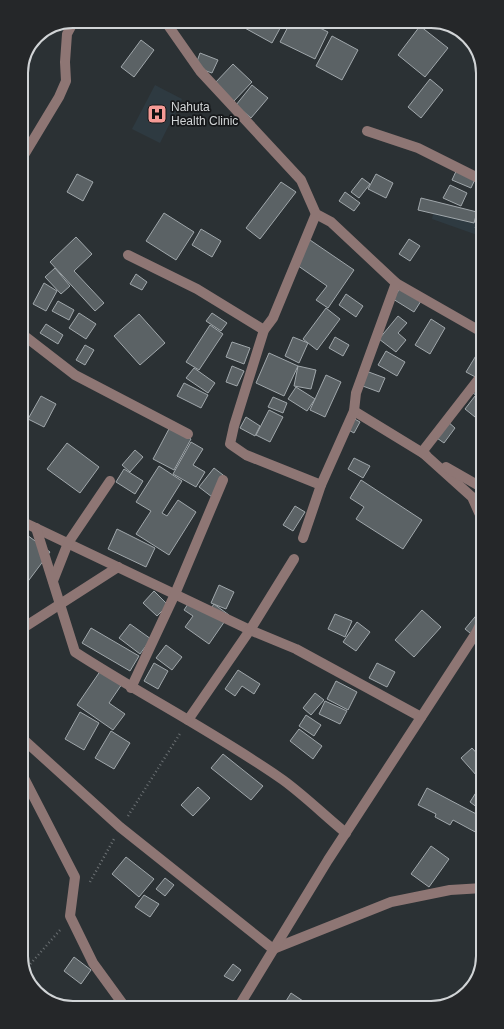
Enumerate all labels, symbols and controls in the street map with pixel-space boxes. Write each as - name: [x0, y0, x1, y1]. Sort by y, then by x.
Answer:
- place label: Nahuta Health Clinic: [171, 100, 238, 128]
- hospital icon: Nahuta Health Clinic: [146, 103, 168, 125]

